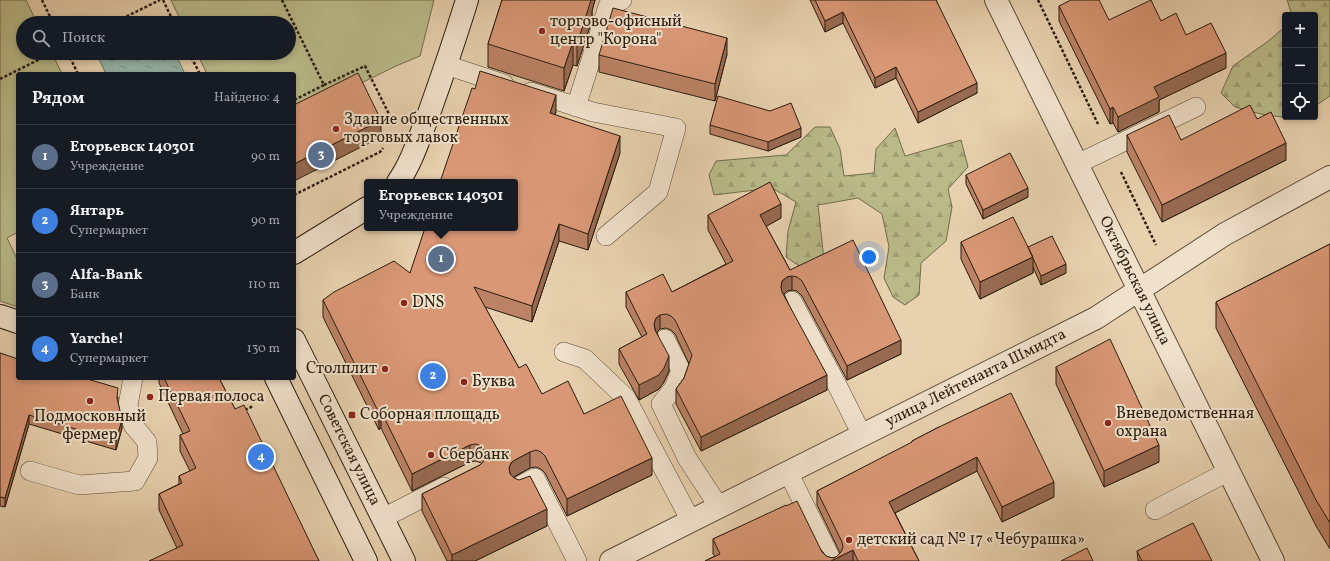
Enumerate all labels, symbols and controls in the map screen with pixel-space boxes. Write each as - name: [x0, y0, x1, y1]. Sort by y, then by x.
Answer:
- place label: торгово-офисный центр "Корона": [550, 11, 682, 51]
- map controls: [1282, 12, 1318, 120]
- button: +: [1282, 12, 1318, 48]
- search box: [16, 16, 296, 60]
- marker: торгово-офисный центр "Корона": [537, 26, 547, 36]
- icon: search: [30, 27, 52, 49]
- text: Поиск: [62, 28, 105, 49]
- button: −: [1282, 48, 1318, 84]
- button: locate: [1282, 84, 1318, 120]
- text: Рядом: [32, 87, 85, 110]
- text: Найдено: 4: [214, 89, 280, 107]
- place label: Здание общественных торговых лавок: [344, 109, 509, 149]
- marker: Здание общественных торговых лавок: [331, 124, 341, 134]
- text: Егорьевск 140301: [70, 137, 195, 158]
- pin: 3: [308, 140, 334, 170]
- text: 1: [42, 148, 48, 166]
- text: 90 m: [251, 148, 280, 166]
- text: Учреждение: [70, 158, 144, 176]
- popup: [364, 179, 518, 231]
- text: Егорьевск 140301: [379, 186, 503, 207]
- text: Янтарь: [70, 201, 124, 222]
- text: Учреждение: [379, 207, 453, 225]
- text: 2: [42, 212, 48, 230]
- text: 90 m: [251, 212, 280, 230]
- street label: Октябрьская улица: [1093, 212, 1176, 349]
- text: Супермаркет: [70, 222, 148, 240]
- pin: 1: [428, 244, 454, 274]
- your location: [859, 247, 879, 267]
- text: Alfa-Bank: [70, 265, 143, 286]
- text: 3: [42, 276, 48, 294]
- text: 110 m: [248, 276, 280, 294]
- text: Банк: [70, 286, 99, 304]
- place label: DNS: [412, 292, 444, 314]
- marker: DNS: [399, 298, 409, 308]
- street label: улица Лейтенанта Шмидта: [881, 324, 1070, 433]
- text: Yarche!: [70, 329, 124, 350]
- text: 4: [41, 340, 49, 358]
- text: 130 m: [247, 340, 280, 358]
- text: Супермаркет: [70, 350, 148, 368]
- place label: Столплит: [306, 358, 377, 380]
- pin: 2: [420, 361, 446, 391]
- marker: Столплит: [380, 364, 390, 374]
- place label: Буква: [472, 371, 515, 393]
- marker: Буква: [459, 377, 469, 387]
- place label: Первая полоса: [158, 386, 264, 408]
- street label: Советская улица: [312, 391, 386, 510]
- marker: Первая полоса: [145, 392, 155, 402]
- marker: Подмосковный фермер: [85, 396, 95, 406]
- place label: Вневедомственная охрана: [1116, 403, 1254, 443]
- place label: Соборная площадь: [360, 404, 500, 426]
- place label: Подмосковный фермер: [34, 406, 146, 446]
- marker: Соборная площадь: [347, 410, 357, 420]
- marker: Вневедомственная охрана: [1103, 418, 1113, 428]
- pin: 4: [248, 442, 274, 472]
- place label: Сбербанк: [439, 444, 510, 466]
- marker: Сбербанк: [426, 450, 436, 460]
- place label: детский сад № 17 «Чебурашка»: [857, 529, 1085, 551]
- marker: детский сад № 17 «Чебурашка»: [844, 535, 854, 545]

